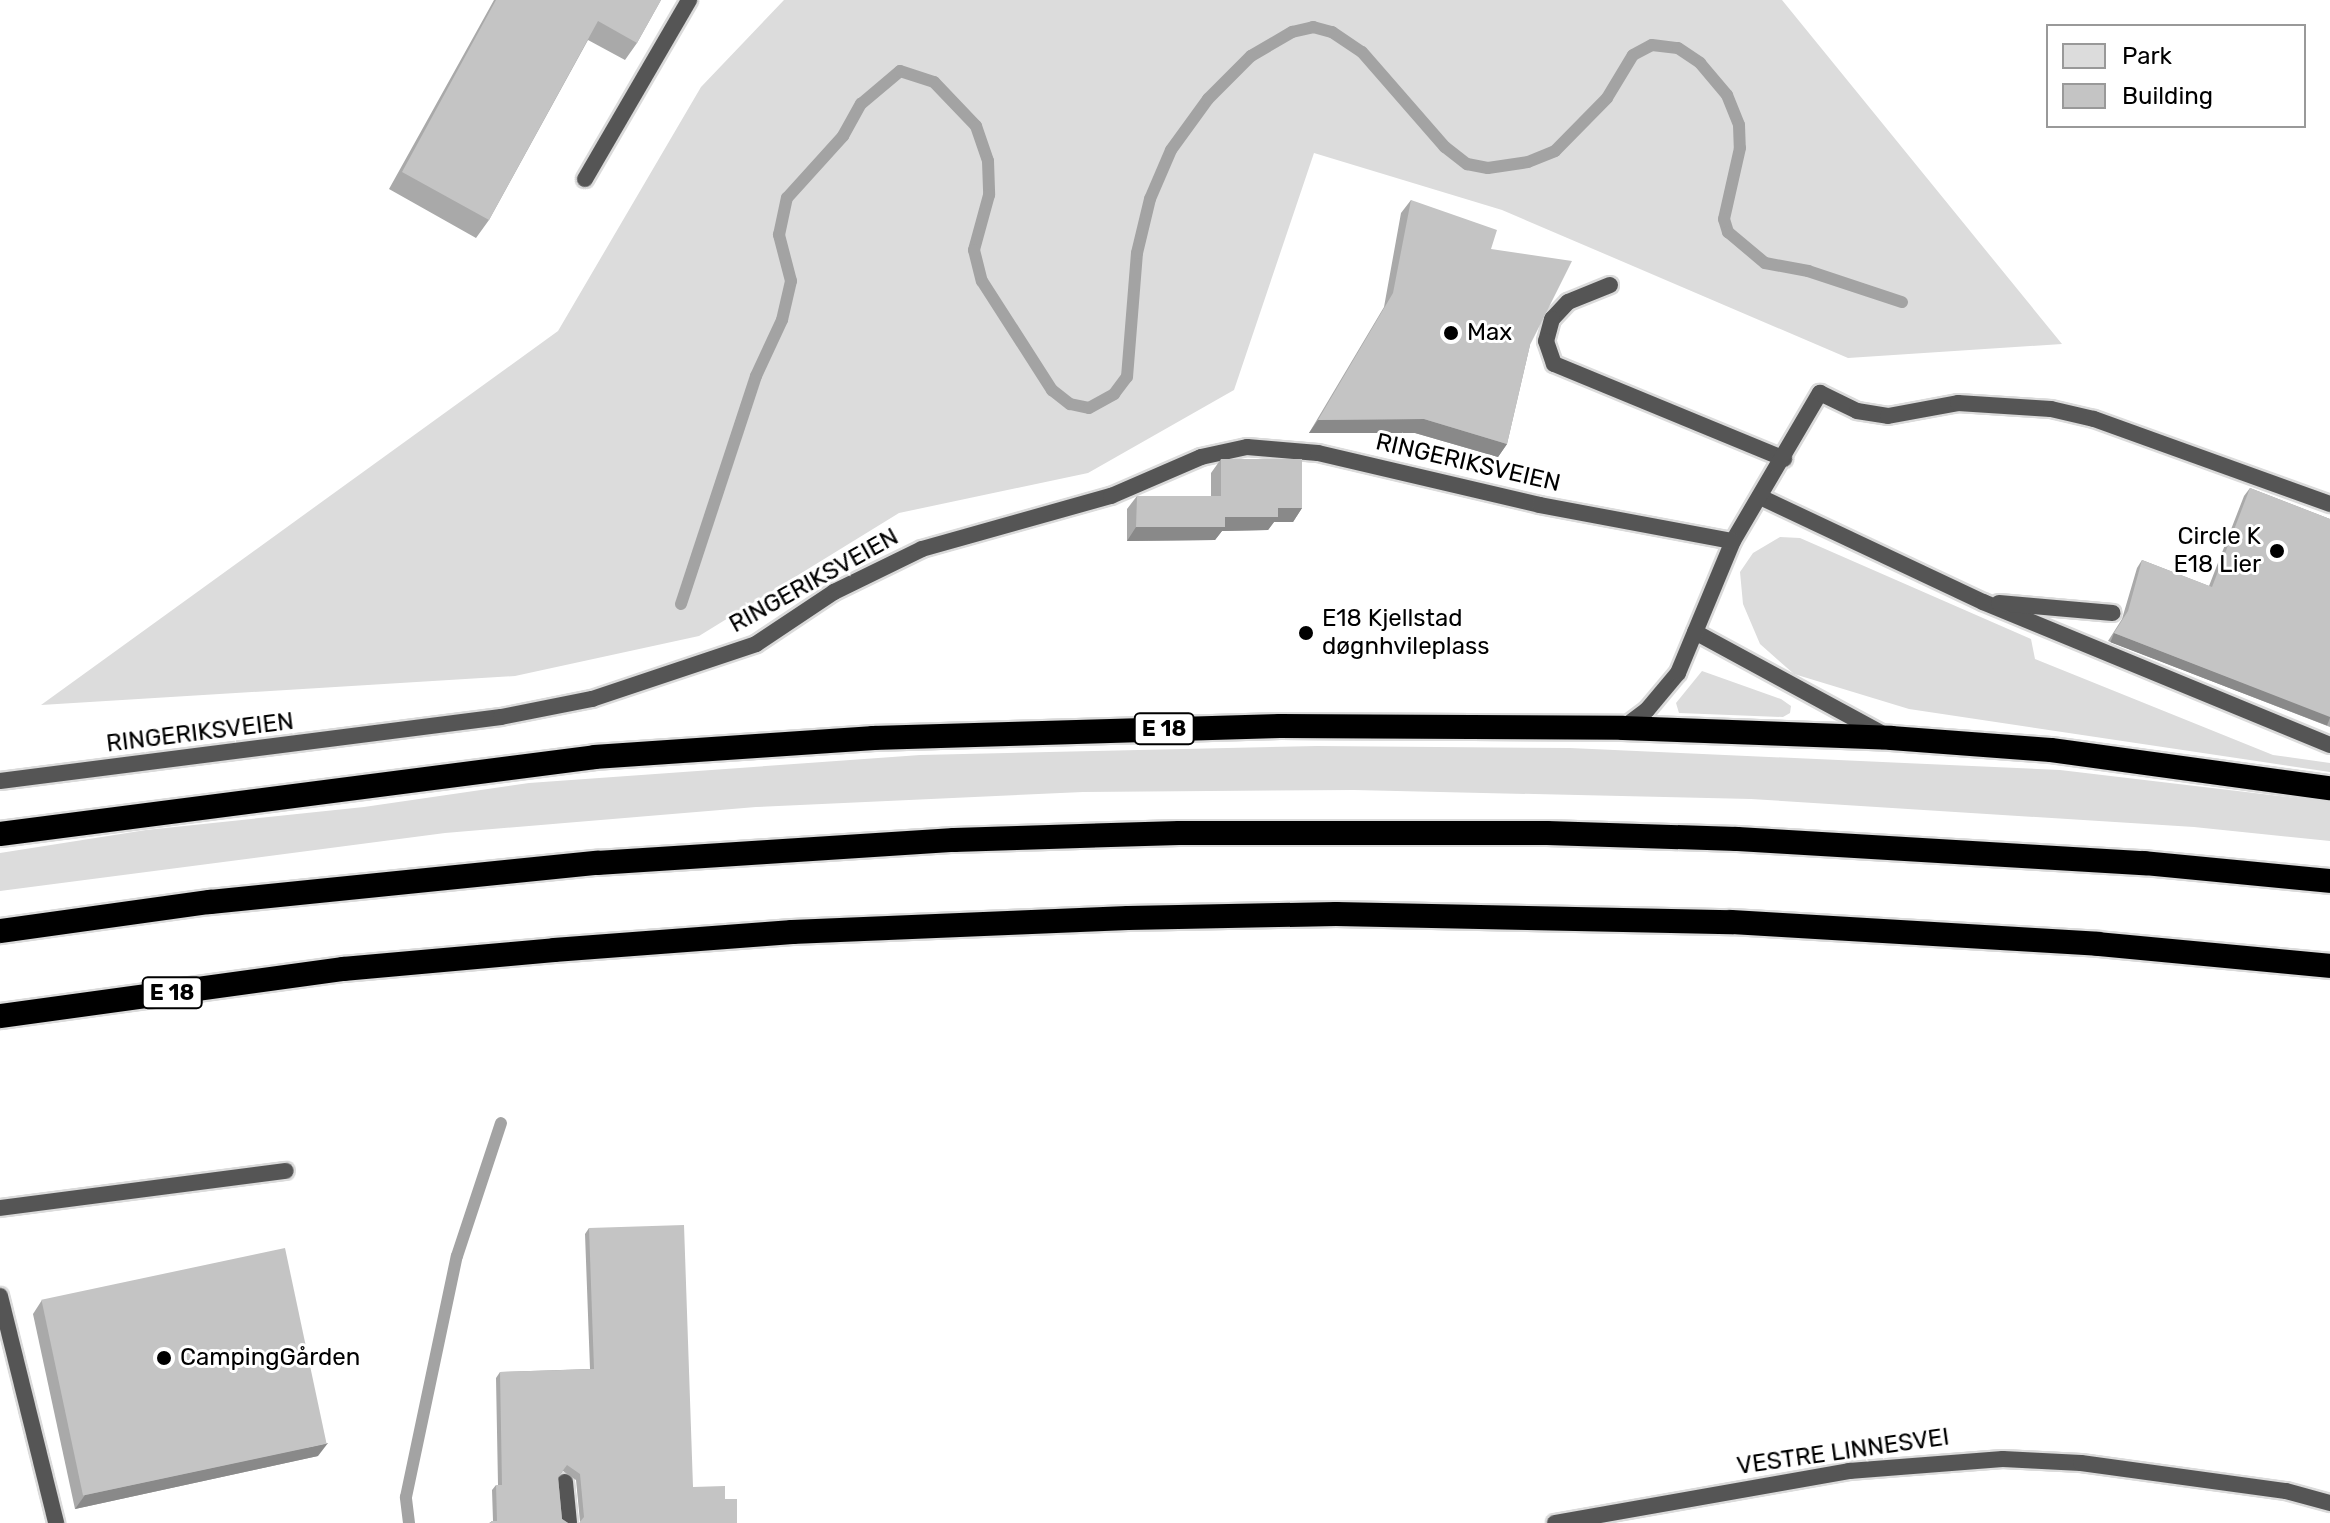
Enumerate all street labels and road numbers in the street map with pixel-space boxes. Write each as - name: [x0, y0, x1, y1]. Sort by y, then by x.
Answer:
- street label: RINGERIKSVEIEN: [1373, 428, 1563, 498]
- street label: RINGERIKSVEIEN: [725, 523, 903, 639]
- street label: RINGERIKSVEIEN: [105, 707, 295, 759]
- road number: E 18: [1132, 711, 1196, 747]
- road number: E 18: [140, 975, 204, 1011]
- street label: VESTRE LINNESVEI: [1735, 1423, 1951, 1481]

